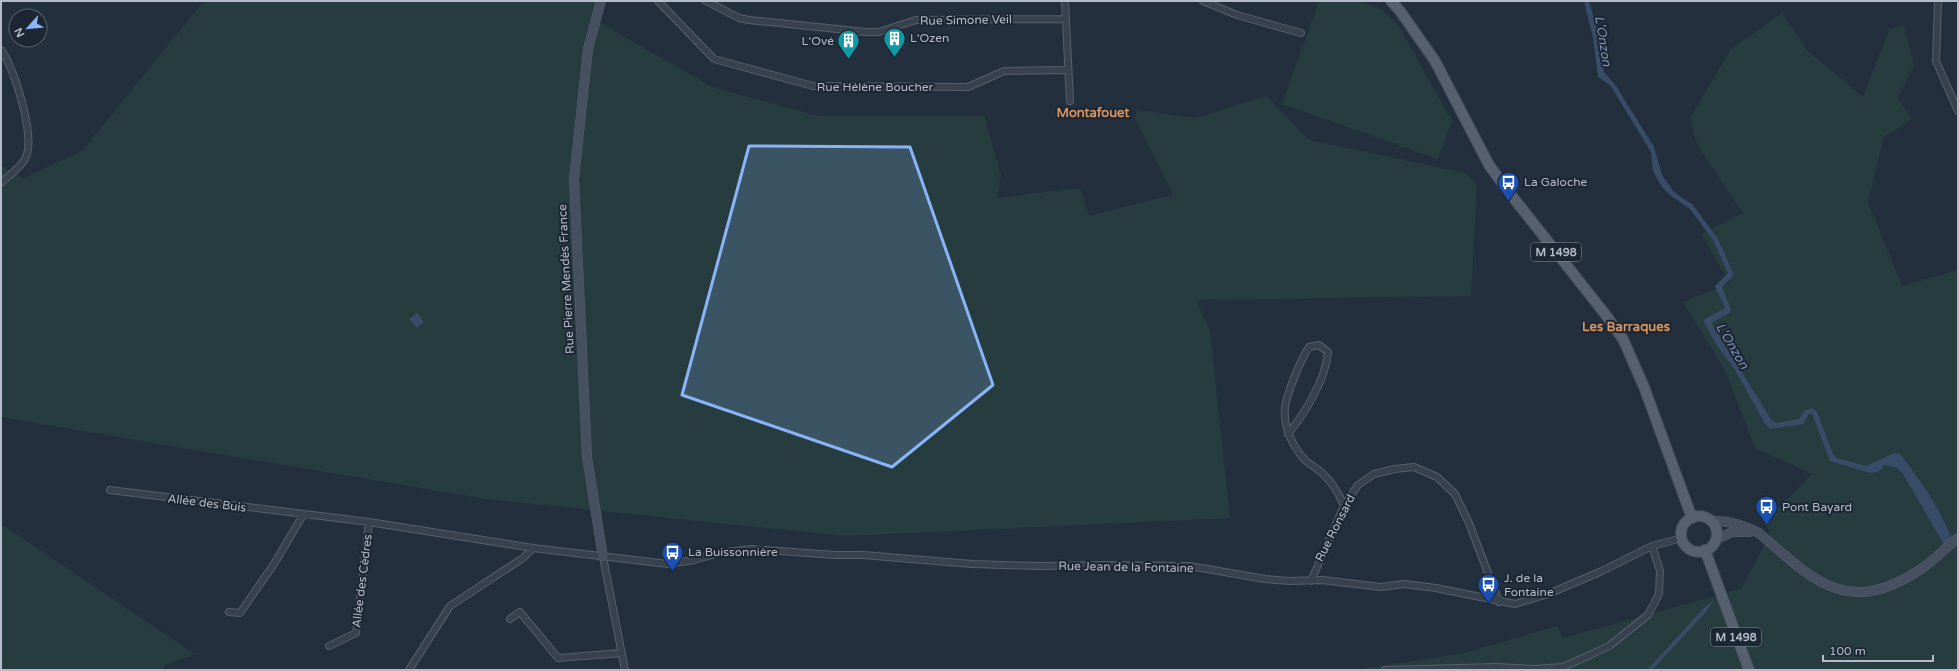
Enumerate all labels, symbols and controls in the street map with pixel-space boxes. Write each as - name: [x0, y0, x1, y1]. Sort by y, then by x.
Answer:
- north arrow: [8, 8, 48, 48]
- street label: Rue Simone Veil: [920, 12, 1012, 28]
- water label: L'Onzon: [1591, 15, 1615, 69]
- text: N: [12, 25, 27, 39]
- building icon: L'Ozen: [882, 25, 908, 58]
- building icon: L'Ové: [836, 28, 862, 61]
- place label: L'Ozen: [910, 31, 949, 45]
- place label: L'Ové: [802, 34, 834, 48]
- street label: Rue Hélène Boucher: [817, 80, 934, 94]
- district label: Montafouet: [1057, 105, 1129, 121]
- bus stop icon: La Galoche: [1496, 169, 1522, 202]
- place label: La Galoche: [1524, 175, 1588, 189]
- street label: Rue Pierre Mendès France: [555, 204, 577, 354]
- road number: M 1498: [1531, 243, 1581, 261]
- district label: Les Barraques: [1582, 319, 1670, 335]
- water label: L'Onzon: [1712, 320, 1753, 373]
- street label: Allée des Buis: [167, 491, 247, 515]
- street label: Rue Ronsard: [1312, 492, 1358, 564]
- bus stop icon: Pont Bayard: [1754, 494, 1780, 527]
- place label: Pont Bayard: [1782, 500, 1852, 514]
- street label: Allée des Cèdres: [349, 533, 375, 629]
- bus stop icon: La Buissonnière: [660, 539, 686, 572]
- place label: La Buissonnière: [688, 545, 778, 559]
- street label: Rue Jean de la Fontaine: [1058, 559, 1194, 575]
- place label: J. de la Fontaine: [1504, 571, 1554, 599]
- bus stop icon: J. de la Fontaine: [1476, 572, 1502, 605]
- road number: M 1498: [1711, 628, 1761, 646]
- scale bar: [1823, 637, 1933, 663]
- text: 100 m: [1829, 644, 1866, 658]

